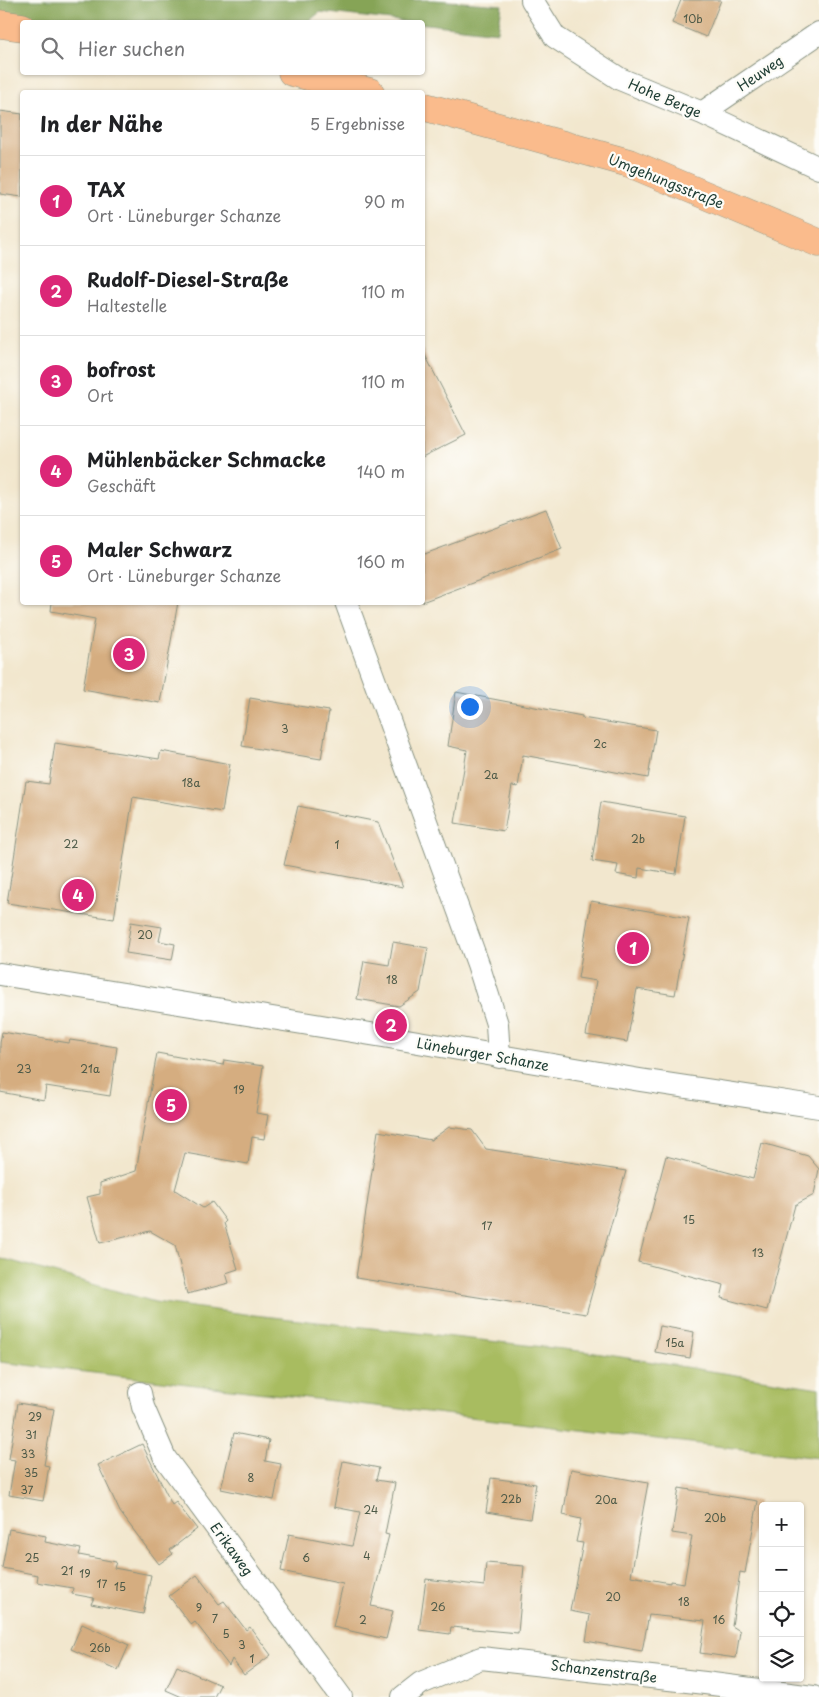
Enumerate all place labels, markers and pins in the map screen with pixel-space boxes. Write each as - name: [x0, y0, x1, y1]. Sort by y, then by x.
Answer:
- pin: 3: [113, 635, 145, 673]
- pin: 4: [62, 876, 94, 914]
- pin: 1: [617, 929, 649, 967]
- pin: 2: [375, 1006, 407, 1044]
- pin: 5: [155, 1086, 187, 1124]

